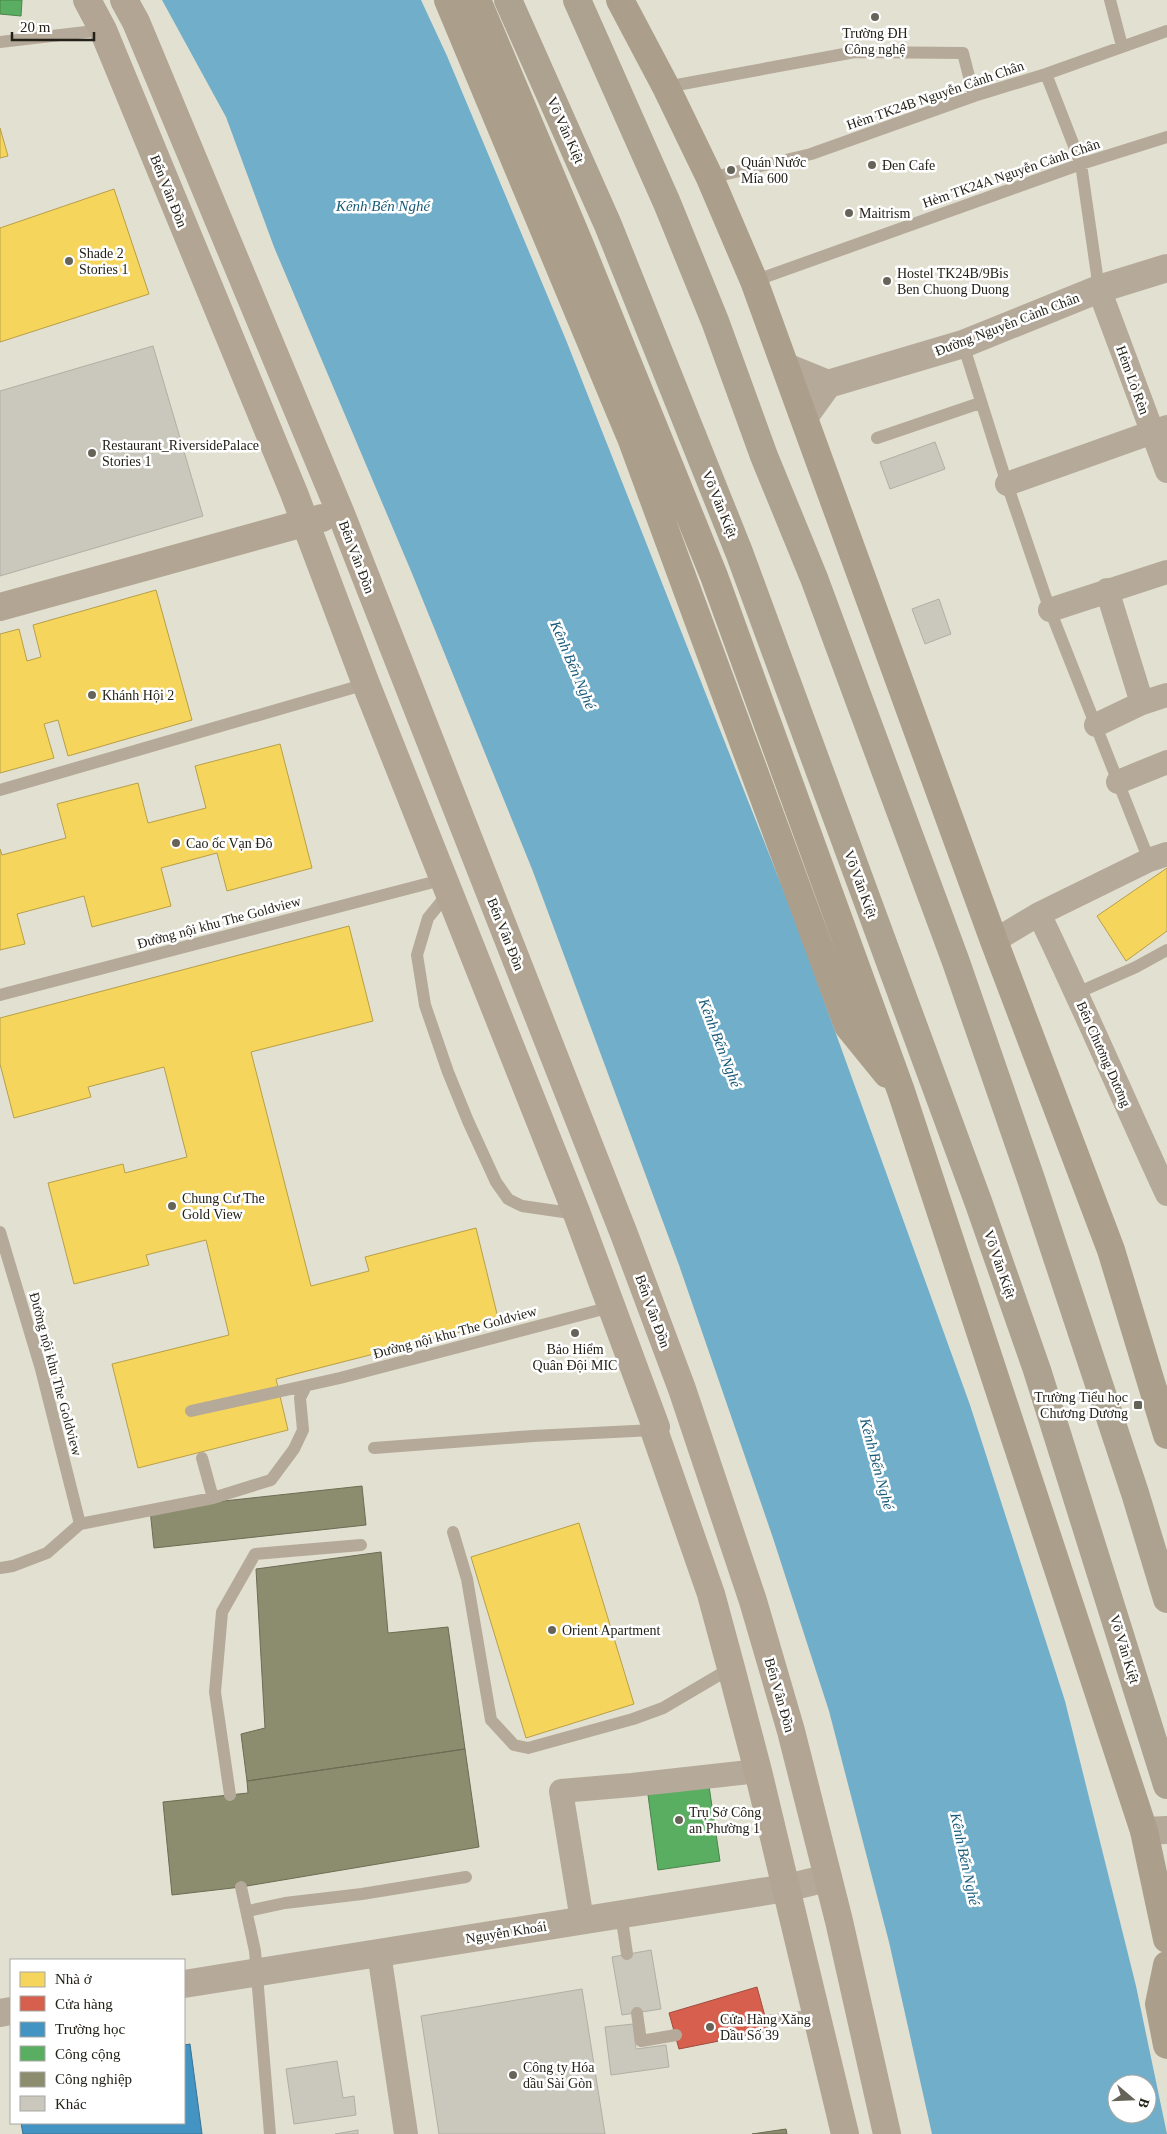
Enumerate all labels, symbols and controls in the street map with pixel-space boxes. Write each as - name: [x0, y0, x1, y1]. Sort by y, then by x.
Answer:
- scale bar: [12, 10, 95, 42]
- marker: Trường ĐH Công nghệ: [869, 11, 881, 23]
- text: 20 m: [20, 19, 51, 35]
- place label: Trường ĐH Công nghệ: [842, 26, 908, 57]
- street label: Hẻm TK24B Nguyễn Cảnh Chân: [845, 58, 1026, 133]
- street label: Võ Văn Kiệt: [544, 95, 587, 166]
- street label: Hẻm TK24A Nguyễn Cảnh Chân: [921, 136, 1102, 211]
- street label: Bến Vân Đồn: [147, 153, 190, 230]
- place label: Quán Nước Mía 600: [741, 155, 806, 186]
- place label: Đen Cafe: [882, 158, 935, 173]
- marker: Đen Cafe: [866, 159, 878, 171]
- marker: Quán Nước Mía 600: [725, 164, 737, 176]
- water label: Kênh Bến Nghé: [335, 198, 431, 214]
- place label: Maitrism: [859, 206, 910, 221]
- marker: Maitrism: [843, 207, 855, 219]
- place label: Shade 2 Stories 1: [79, 246, 128, 277]
- marker: Shade 2 Stories 1: [63, 255, 75, 267]
- place label: Hostel TK24B/9Bis Ben Chuong Duong: [897, 266, 1009, 297]
- marker: Hostel TK24B/9Bis Ben Chuong Duong: [881, 275, 893, 287]
- street label: Đường Nguyễn Cảnh Chân: [933, 290, 1081, 359]
- street label: Hẻm Lò Rèn: [1113, 344, 1152, 417]
- place label: Restaurant_RiversidePalace Stories 1: [102, 438, 259, 469]
- marker: Restaurant_RiversidePalace Stories 1: [86, 447, 98, 459]
- street label: Võ Văn Kiệt: [699, 468, 740, 540]
- street label: Bến Vân Đồn: [336, 519, 377, 596]
- water label: Kênh Bến Nghé: [547, 618, 599, 713]
- place label: Khánh Hội 2: [102, 688, 174, 703]
- marker: Khánh Hội 2: [86, 689, 98, 701]
- place label: Cao ốc Vạn Đô: [186, 836, 272, 851]
- marker: Cao ốc Vạn Đô: [170, 837, 182, 849]
- street label: Võ Văn Kiệt: [841, 848, 880, 920]
- street label: Đường nội khu The Goldview: [136, 893, 303, 952]
- street label: Bến Vân Đồn: [484, 896, 527, 973]
- water label: Kênh Bến Nghé: [695, 995, 745, 1091]
- street label: Bến Chương Dương: [1074, 999, 1134, 1109]
- place label: Chung Cư The Gold View: [182, 1191, 265, 1222]
- marker: Chung Cư The Gold View: [166, 1200, 178, 1212]
- street label: Võ Văn Kiệt: [981, 1228, 1018, 1300]
- street label: Bến Vân Đồn: [632, 1273, 673, 1350]
- street label: Đường nội khu The Goldview: [26, 1291, 85, 1458]
- street label: Đường nội khu The Goldview: [372, 1303, 539, 1362]
- marker: Bảo Hiểm Quân Đội MIC: [569, 1327, 581, 1339]
- place label: Bảo Hiểm Quân Đội MIC: [533, 1342, 617, 1373]
- place label: Trường Tiểu học Chương Dương: [1034, 1390, 1128, 1421]
- marker: Trường Tiểu học Chương Dương: [1132, 1399, 1144, 1411]
- water label: Kênh Bến Nghé: [857, 1415, 897, 1513]
- street label: Võ Văn Kiệt: [1107, 1613, 1142, 1686]
- place label: Orient Apartment: [562, 1623, 660, 1638]
- marker: Orient Apartment: [546, 1624, 558, 1636]
- street label: Bến Vân Đồn: [762, 1656, 797, 1734]
- place label: Trụ Sở Công an Phường 1: [689, 1805, 761, 1836]
- water label: Kênh Bến Nghé: [947, 1810, 983, 1908]
- marker: Trụ Sở Công an Phường 1: [673, 1814, 685, 1826]
- street label: Nguyễn Khoái: [464, 1919, 548, 1946]
- legend: [10, 1959, 185, 2124]
- text: Nhà ở: [55, 1971, 93, 1987]
- text: Cửa hàng: [55, 1996, 113, 2012]
- place label: Cửa Hàng Xăng Dầu Số 39: [720, 2012, 811, 2043]
- text: Trường học: [55, 2021, 125, 2037]
- marker: Cửa Hàng Xăng Dầu Số 39: [704, 2021, 716, 2033]
- text: Công cộng: [55, 2046, 121, 2062]
- place label: Công ty Hóa dầu Sài Gòn: [523, 2060, 595, 2091]
- marker: Công ty Hóa dầu Sài Gòn: [507, 2069, 519, 2081]
- text: Công nghiệp: [55, 2071, 132, 2087]
- north arrow: [1107, 2074, 1157, 2124]
- text: Khác: [55, 2096, 87, 2112]
- text: B: [1135, 2096, 1152, 2110]

